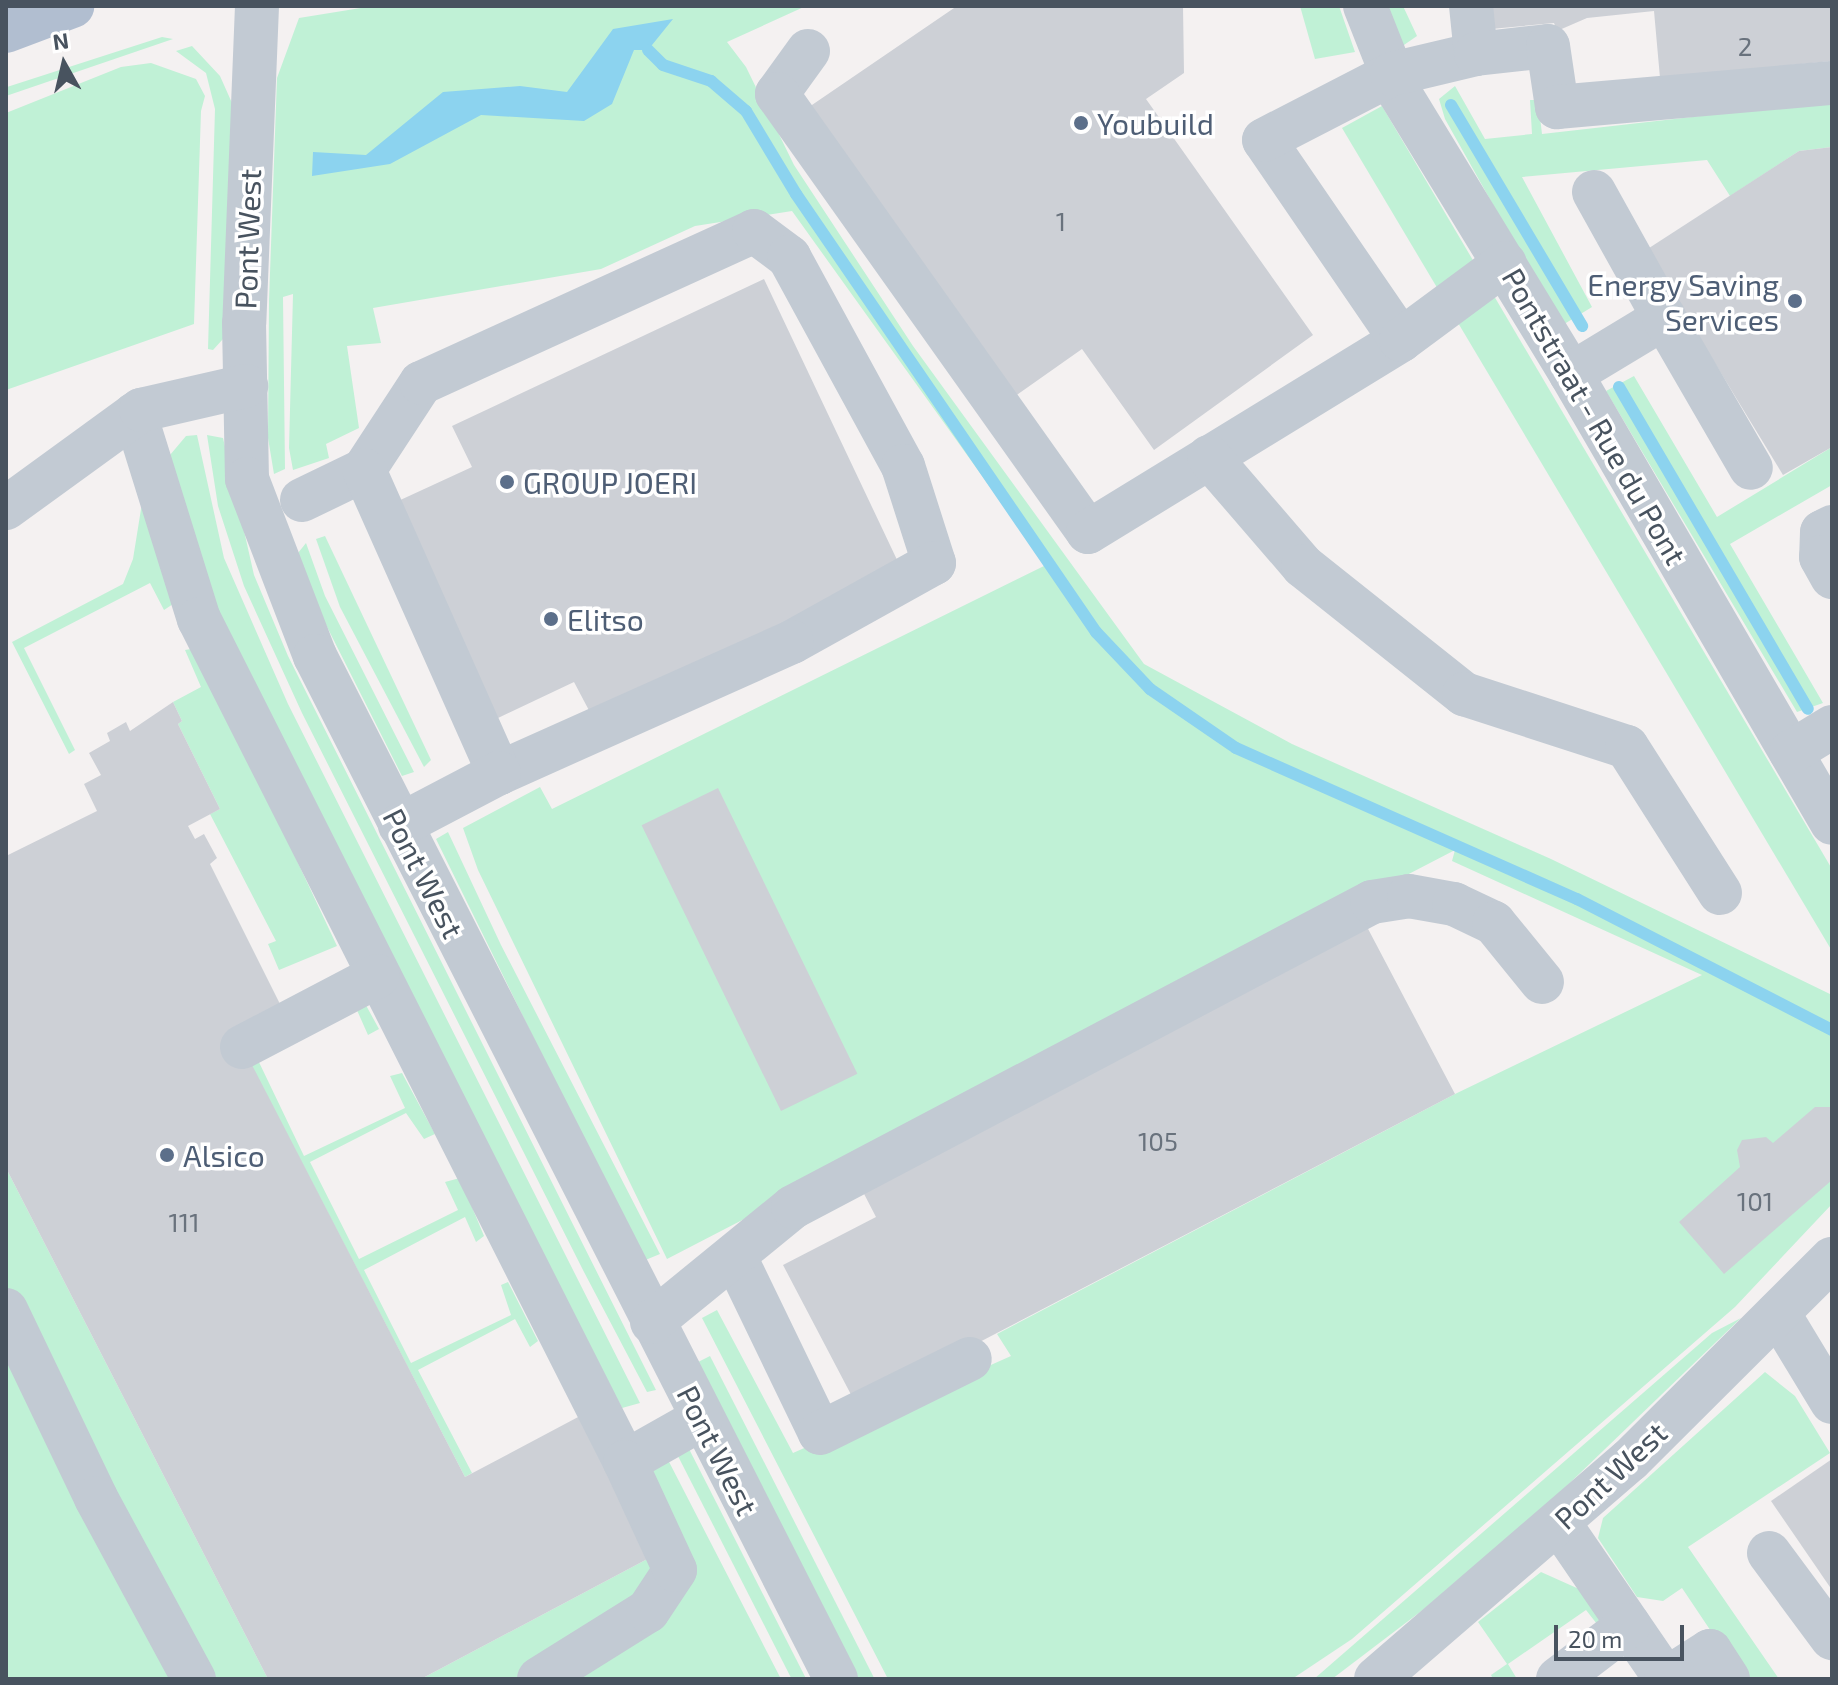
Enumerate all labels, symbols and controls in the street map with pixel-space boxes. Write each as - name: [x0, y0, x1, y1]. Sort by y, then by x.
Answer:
- north arrow: [24, 24, 104, 104]
- text: N: [51, 26, 70, 54]
- house number: 2: [1738, 30, 1752, 62]
- place label: Youbuild: [1097, 105, 1214, 141]
- marker: Youbuild: [1072, 114, 1090, 132]
- street label: Pont West: [227, 168, 267, 310]
- house number: 1: [1056, 205, 1066, 237]
- street label: Pontstraat - Rue du Pont: [1495, 261, 1695, 571]
- place label: Energy Saving Services: [1587, 266, 1779, 336]
- marker: Energy Saving Services: [1786, 292, 1804, 310]
- place label: GROUP JOERI: [523, 464, 698, 500]
- marker: GROUP JOERI: [498, 473, 516, 491]
- place label: Elitso: [567, 601, 644, 637]
- marker: Elitso: [542, 610, 560, 628]
- street label: Pont West: [376, 802, 472, 944]
- house number: 105: [1138, 1125, 1178, 1157]
- place label: Alsico: [183, 1137, 265, 1173]
- marker: Alsico: [158, 1146, 176, 1164]
- house number: 101: [1737, 1185, 1773, 1217]
- house number: 111: [168, 1206, 200, 1238]
- street label: Pont West: [670, 1379, 766, 1521]
- street label: Pont West: [1546, 1414, 1674, 1536]
- scale bar: [1558, 1609, 1688, 1659]
- text: 20 m: [1568, 1624, 1622, 1653]

